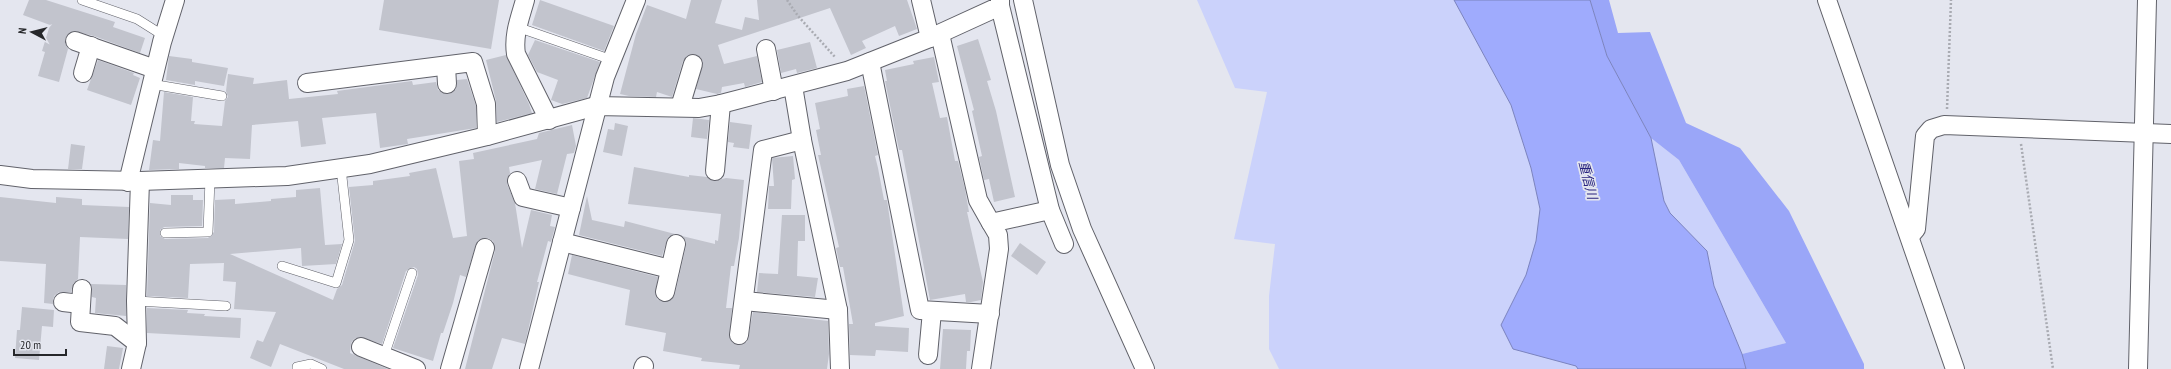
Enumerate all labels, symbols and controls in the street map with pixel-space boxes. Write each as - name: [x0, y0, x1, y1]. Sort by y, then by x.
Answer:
- north arrow: [12, 12, 52, 52]
- text: N: [15, 27, 29, 35]
- water label: 重信川: [1575, 159, 1601, 203]
- scale bar: [14, 331, 66, 357]
- text: 20 m: [20, 337, 41, 352]

